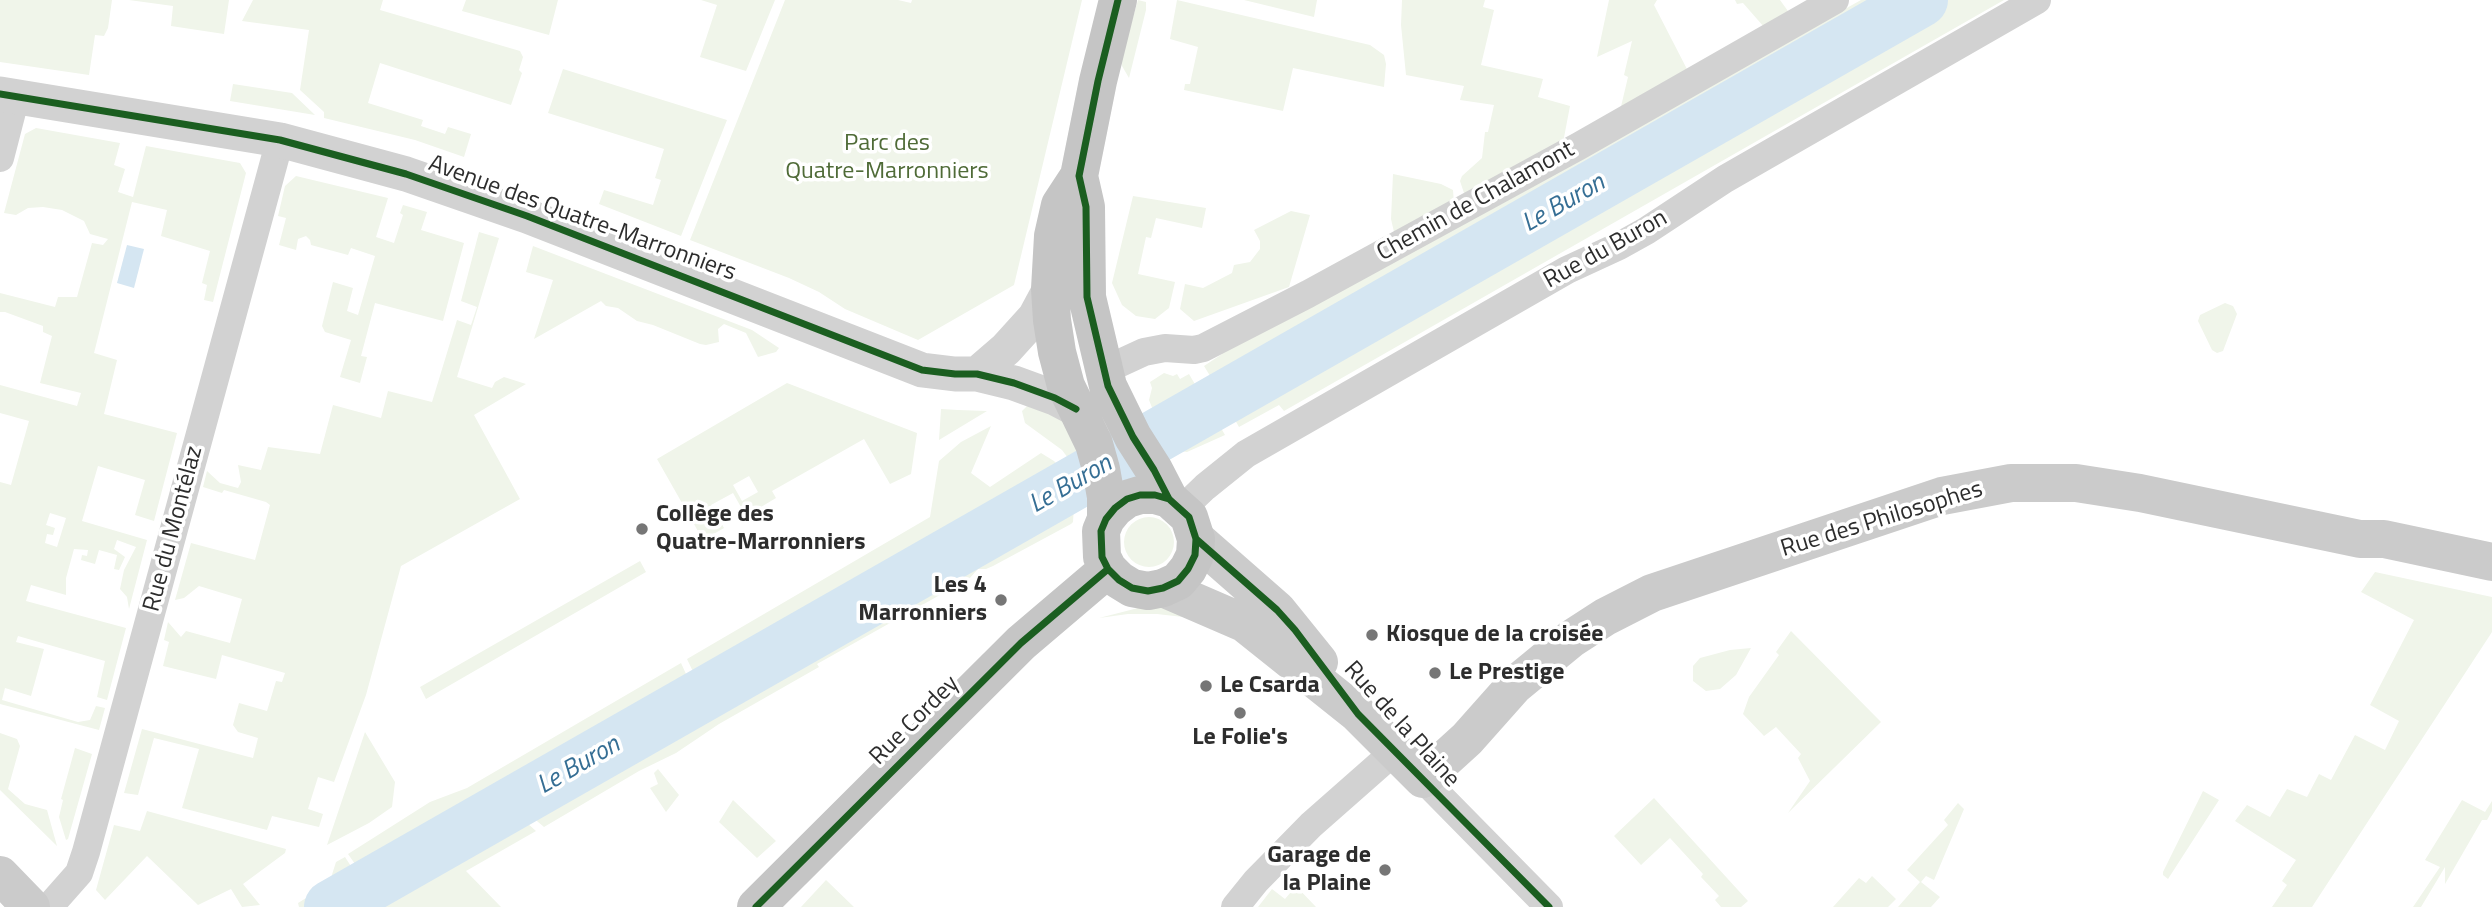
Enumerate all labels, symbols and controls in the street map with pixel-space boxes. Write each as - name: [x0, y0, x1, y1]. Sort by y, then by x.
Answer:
- park label: Parc des Quatre-Marronniers: [785, 130, 989, 186]
- street label: Chemin de Chalamont: [1372, 136, 1580, 268]
- street label: Avenue des Quatre-Marronniers: [424, 150, 740, 288]
- water label: Le Buron: [1517, 168, 1611, 240]
- street label: Rue du Buron: [1539, 204, 1673, 296]
- street label: Rue du Montélaz: [138, 443, 210, 615]
- water label: Le Buron: [1024, 449, 1118, 521]
- street label: Rue des Philosophes: [1778, 476, 1986, 564]
- place label: Collège des Quatre-Marronniers: [656, 501, 866, 557]
- marker: Collège des Quatre-Marronniers: [634, 521, 650, 537]
- place label: Les 4 Marronniers: [858, 572, 987, 628]
- marker: Les 4 Marronniers: [993, 592, 1009, 608]
- place label: Kiosque de la croisée: [1386, 621, 1603, 649]
- marker: Kiosque de la croisée: [1364, 627, 1380, 643]
- street label: Rue de la Plaine: [1337, 656, 1465, 794]
- place label: Le Prestige: [1449, 659, 1564, 687]
- marker: Le Prestige: [1427, 665, 1443, 681]
- street label: Rue Cordey: [864, 670, 966, 772]
- place label: Le Csarda: [1220, 672, 1320, 700]
- marker: Le Csarda: [1198, 678, 1214, 694]
- marker: Le Folie's: [1232, 705, 1248, 721]
- place label: Le Folie's: [1192, 724, 1288, 752]
- water label: Le Buron: [532, 730, 626, 802]
- place label: Garage de la Plaine: [1267, 842, 1371, 898]
- marker: Garage de la Plaine: [1377, 862, 1393, 878]

